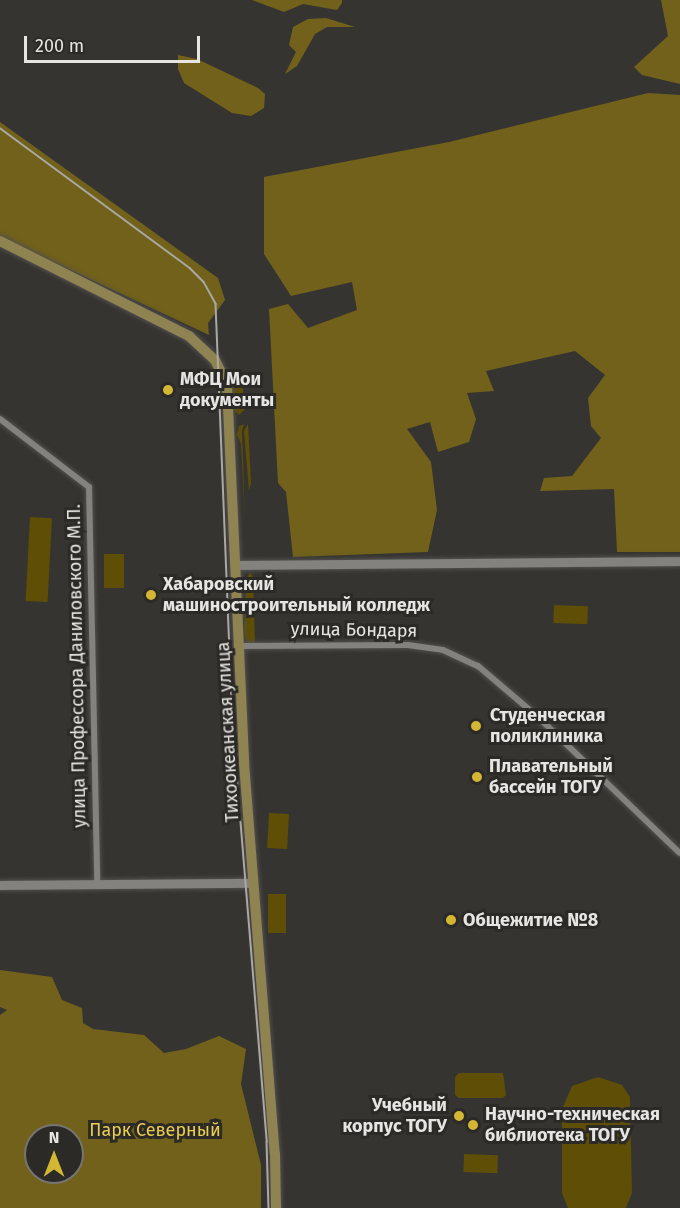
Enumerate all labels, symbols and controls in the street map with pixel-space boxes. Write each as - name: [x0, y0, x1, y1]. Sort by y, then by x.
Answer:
- scale bar: [27, 24, 202, 62]
- text: 200 m: [35, 35, 84, 57]
- place label: МФЦ Мои документы: [180, 369, 274, 412]
- marker: МФЦ Мои документы: [161, 383, 175, 397]
- street label: улица Профессора Даниловского М.П.: [63, 504, 91, 828]
- place label: Хабаровский машиностроительный колледж: [163, 574, 430, 616]
- marker: Хабаровский машиностроительный колледж: [144, 588, 158, 602]
- street label: улица Бондаря: [290, 618, 418, 642]
- street label: Тихоокеанская улица: [212, 641, 244, 823]
- place label: Студенческая поликлиника: [490, 705, 605, 748]
- marker: Студенческая поликлиника: [467, 717, 485, 735]
- place label: Плавательный бассейн ТОГУ: [489, 756, 613, 798]
- marker: Плавательный бассейн ТОГУ: [470, 770, 484, 784]
- place label: Общежитие №8: [463, 909, 598, 931]
- marker: Общежитие №8: [444, 913, 458, 927]
- place label: Учебный корпус ТОГУ: [342, 1095, 447, 1138]
- place label: Научно-техническая библиотека ТОГУ: [485, 1104, 660, 1146]
- marker: Учебный корпус ТОГУ: [452, 1109, 466, 1123]
- marker: Научно-техническая библиотека ТОГУ: [466, 1118, 480, 1132]
- park label: Парк Северный: [89, 1119, 221, 1141]
- north arrow: [24, 1124, 84, 1184]
- text: N: [49, 1128, 59, 1147]

